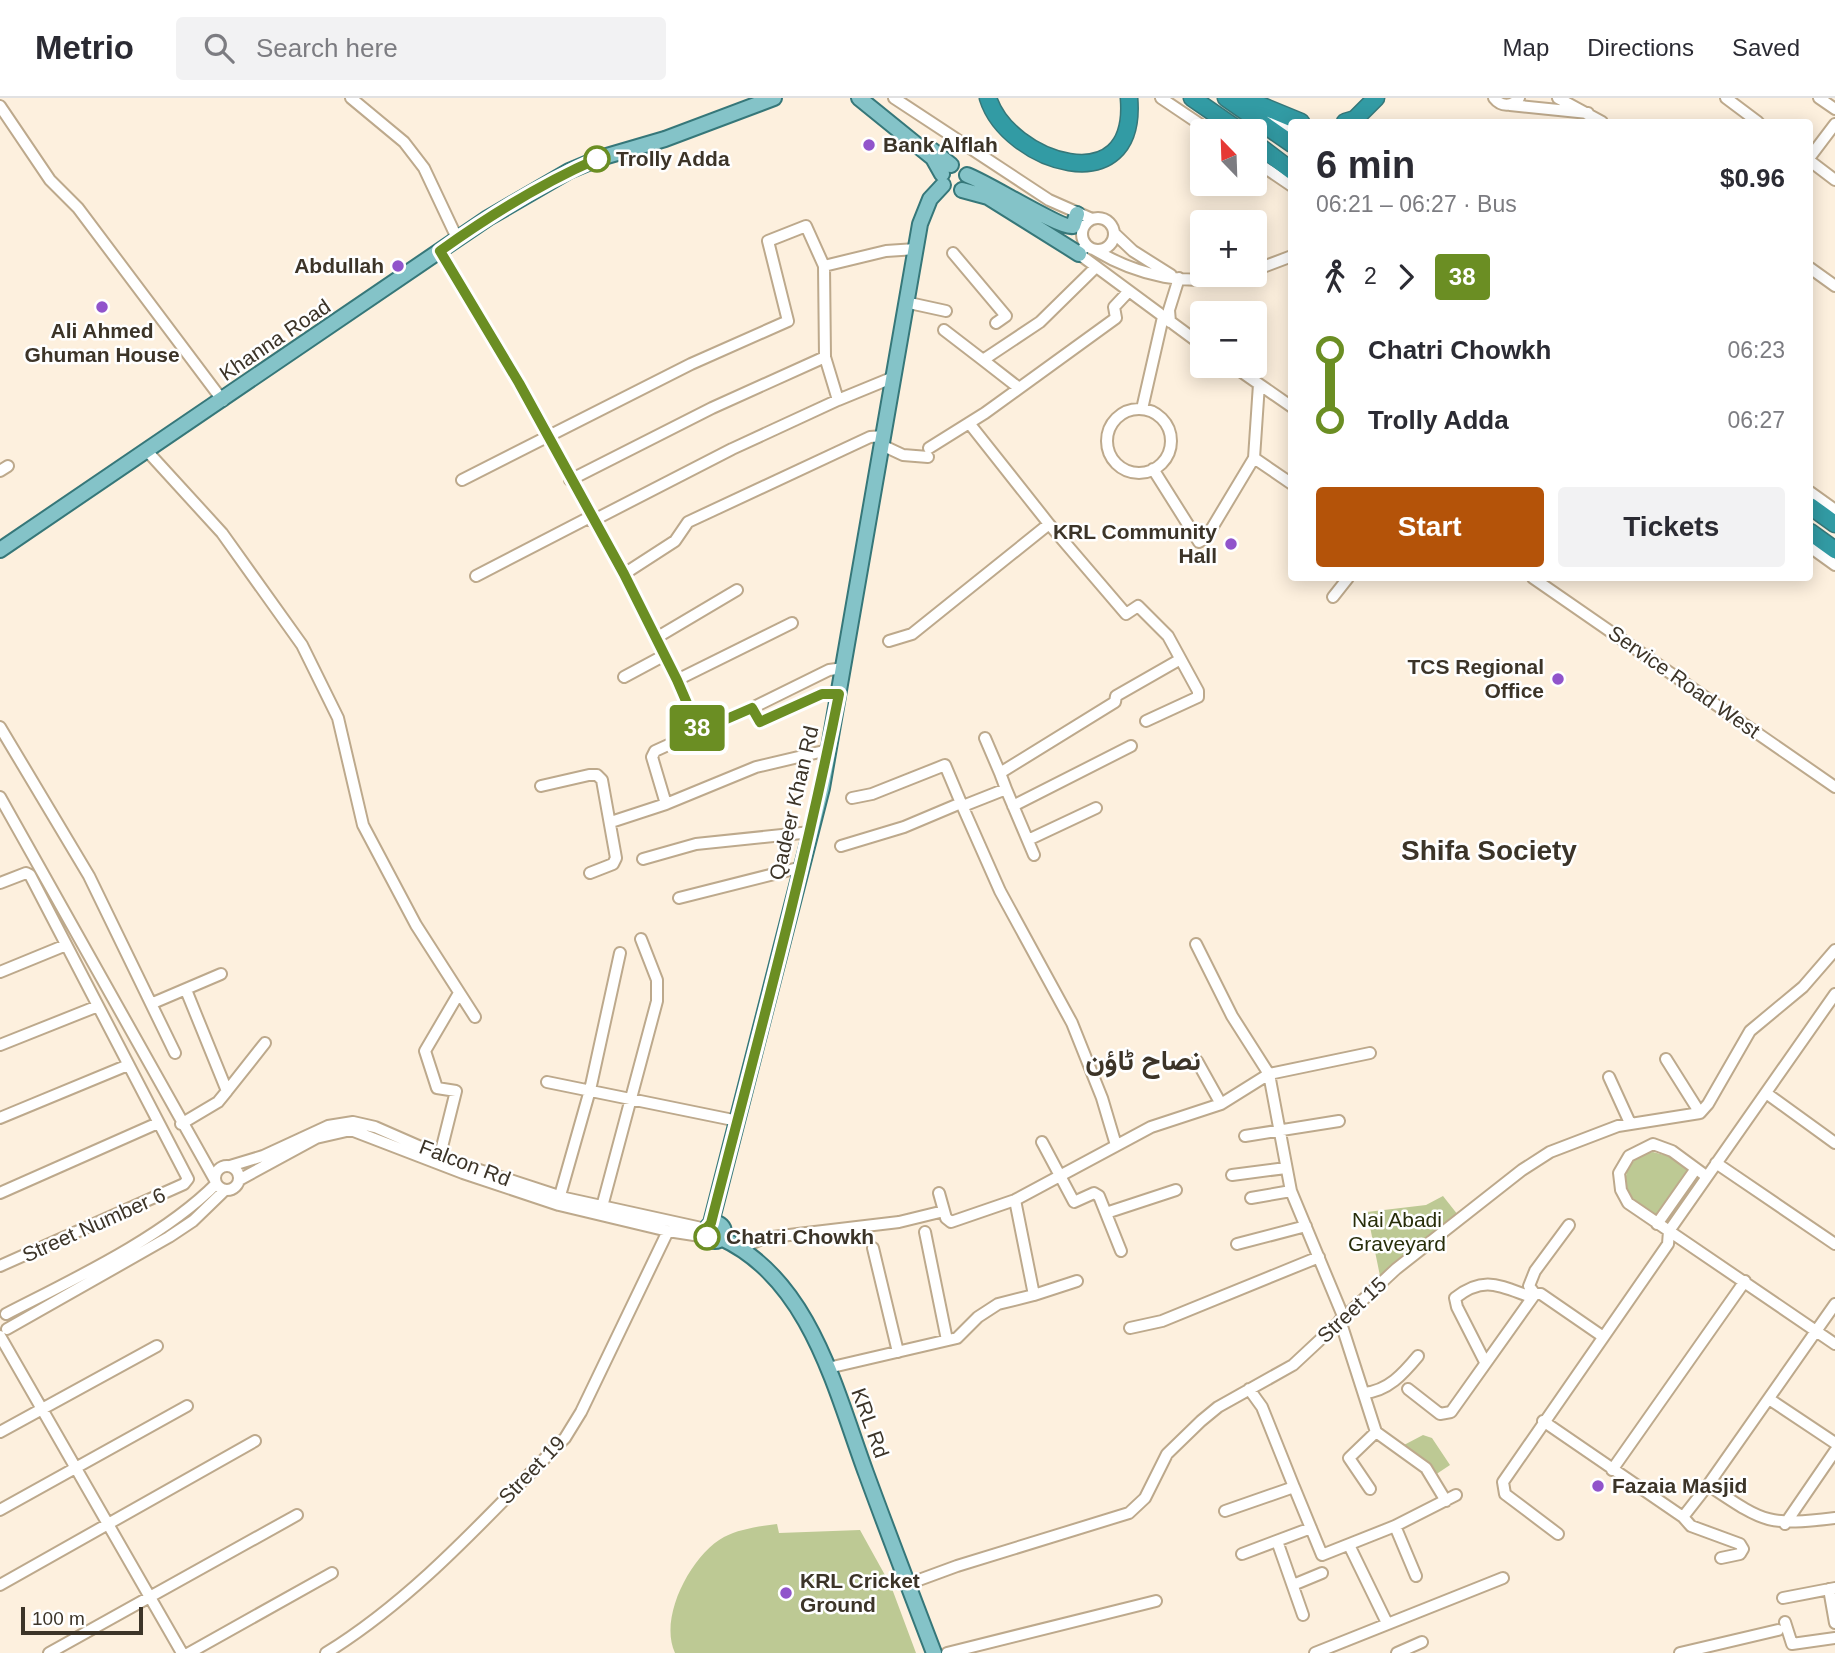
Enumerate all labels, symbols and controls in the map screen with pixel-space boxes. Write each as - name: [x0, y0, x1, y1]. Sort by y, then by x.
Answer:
- search box: [176, 17, 666, 80]
- text: Metrio: [35, 29, 134, 66]
- icon: search: [200, 29, 238, 67]
- text: Search here: [256, 33, 398, 63]
- text: Map: [1503, 34, 1549, 61]
- text: Directions: [1587, 34, 1694, 61]
- text: Saved: [1732, 34, 1800, 61]
- north arrow: [1190, 119, 1267, 196]
- map controls: [1190, 119, 1267, 378]
- place label: Bank Alflah: [883, 133, 998, 156]
- marker: Bank Alflah: [861, 137, 877, 153]
- text: 6 min: [1316, 144, 1415, 186]
- marker: Trolly Adda: [584, 146, 610, 172]
- place label: Trolly Adda: [616, 147, 730, 170]
- text: $0.96: [1720, 163, 1785, 193]
- text: 06:21 – 06:27 · Bus: [1316, 191, 1517, 217]
- button: +: [1190, 210, 1267, 287]
- place label: Abdullah: [294, 254, 384, 277]
- marker: Abdullah: [390, 258, 406, 274]
- icon: walk: [1316, 258, 1354, 296]
- icon: forward: [1387, 258, 1425, 296]
- text: 2: [1364, 263, 1377, 289]
- text: 38: [1449, 263, 1476, 290]
- street label: Khanna Road: [215, 294, 334, 385]
- marker: Ali Ahmed Ghuman House: [94, 299, 110, 315]
- button: −: [1190, 301, 1267, 378]
- place label: Ali Ahmed Ghuman House: [24, 319, 180, 366]
- text: Chatri Chowkh: [1368, 335, 1551, 365]
- text: 06:23: [1727, 337, 1785, 363]
- text: Trolly Adda: [1368, 405, 1509, 435]
- text: 06:27: [1727, 407, 1785, 433]
- button: Start: [1316, 487, 1544, 567]
- button: Tickets: [1558, 487, 1785, 567]
- place label: KRL Community Hall: [1053, 520, 1217, 567]
- marker: KRL Community Hall: [1223, 536, 1239, 552]
- street label: Service Road West: [1604, 621, 1764, 743]
- place label: TCS Regional Office: [1407, 655, 1544, 702]
- marker: TCS Regional Office: [1550, 671, 1566, 687]
- line badge: 38: [666, 705, 728, 751]
- text: 38: [684, 714, 710, 741]
- street label: Qadeer Khan Rd: [765, 724, 822, 882]
- district label: Shifa Society: [1401, 835, 1577, 866]
- district label: نصاح ٹاؤن: [1085, 1045, 1201, 1079]
- street label: Falcon Rd: [416, 1135, 514, 1190]
- street label: Street Number 6: [19, 1183, 169, 1266]
- park label: Nai Abadi Graveyard: [1348, 1208, 1446, 1255]
- marker: Chatri Chowkh: [694, 1224, 720, 1250]
- place label: Chatri Chowkh: [726, 1225, 874, 1248]
- street label: Street 15: [1313, 1272, 1391, 1347]
- street label: KRL Rd: [847, 1385, 894, 1461]
- street label: Street 19: [494, 1431, 570, 1508]
- place label: Fazaia Masjid: [1612, 1474, 1747, 1497]
- marker: Fazaia Masjid: [1590, 1478, 1606, 1494]
- place label: KRL Cricket Ground: [800, 1569, 920, 1616]
- marker: KRL Cricket Ground: [778, 1585, 794, 1601]
- scale bar: [21, 1604, 144, 1636]
- text: 100 m: [32, 1608, 85, 1629]

